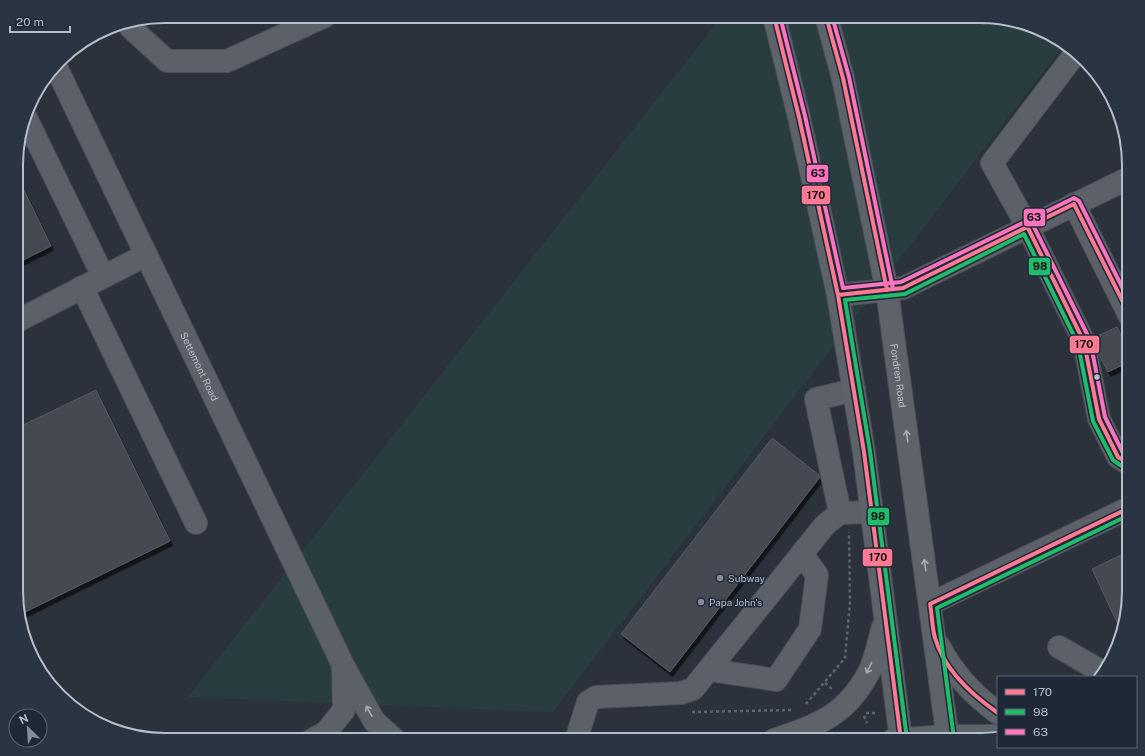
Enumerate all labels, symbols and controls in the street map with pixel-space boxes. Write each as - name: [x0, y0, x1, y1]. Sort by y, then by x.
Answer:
- scale bar: [10, 8, 70, 34]
- text: 20 m: [16, 15, 44, 29]
- line badge: 63: [806, 164, 829, 183]
- text: 63: [811, 167, 825, 179]
- line badge: 170: [801, 185, 831, 205]
- text: 170: [807, 189, 825, 201]
- line badge: 63: [1023, 208, 1046, 227]
- text: 63: [1027, 211, 1041, 223]
- line badge: 98: [1028, 257, 1051, 276]
- text: 98: [1033, 260, 1047, 272]
- street label: Settemont Road: [178, 330, 221, 403]
- line badge: 170: [1069, 335, 1100, 354]
- text: 170: [1075, 338, 1093, 350]
- street label: Fondren Road: [888, 343, 909, 408]
- unlabelled marker: [1092, 372, 1102, 382]
- one-way arrow: [904, 430, 911, 443]
- line badge: 98: [867, 507, 890, 526]
- text: 98: [871, 510, 885, 522]
- line badge: 170: [862, 548, 893, 567]
- text: 170: [869, 551, 887, 563]
- one-way arrow: [921, 559, 929, 572]
- place label: Subway: [728, 572, 766, 584]
- marker: Subway: [715, 573, 725, 583]
- place label: Papa John's: [709, 596, 762, 608]
- marker: Papa John's: [696, 597, 706, 607]
- one-way arrow: [865, 662, 872, 674]
- legend: [997, 676, 1137, 748]
- text: 170: [1033, 685, 1052, 699]
- one-way arrow: [364, 705, 372, 717]
- text: 98: [1033, 705, 1048, 719]
- north arrow: [8, 708, 48, 748]
- text: N: [17, 712, 30, 726]
- text: 63: [1033, 725, 1048, 739]

